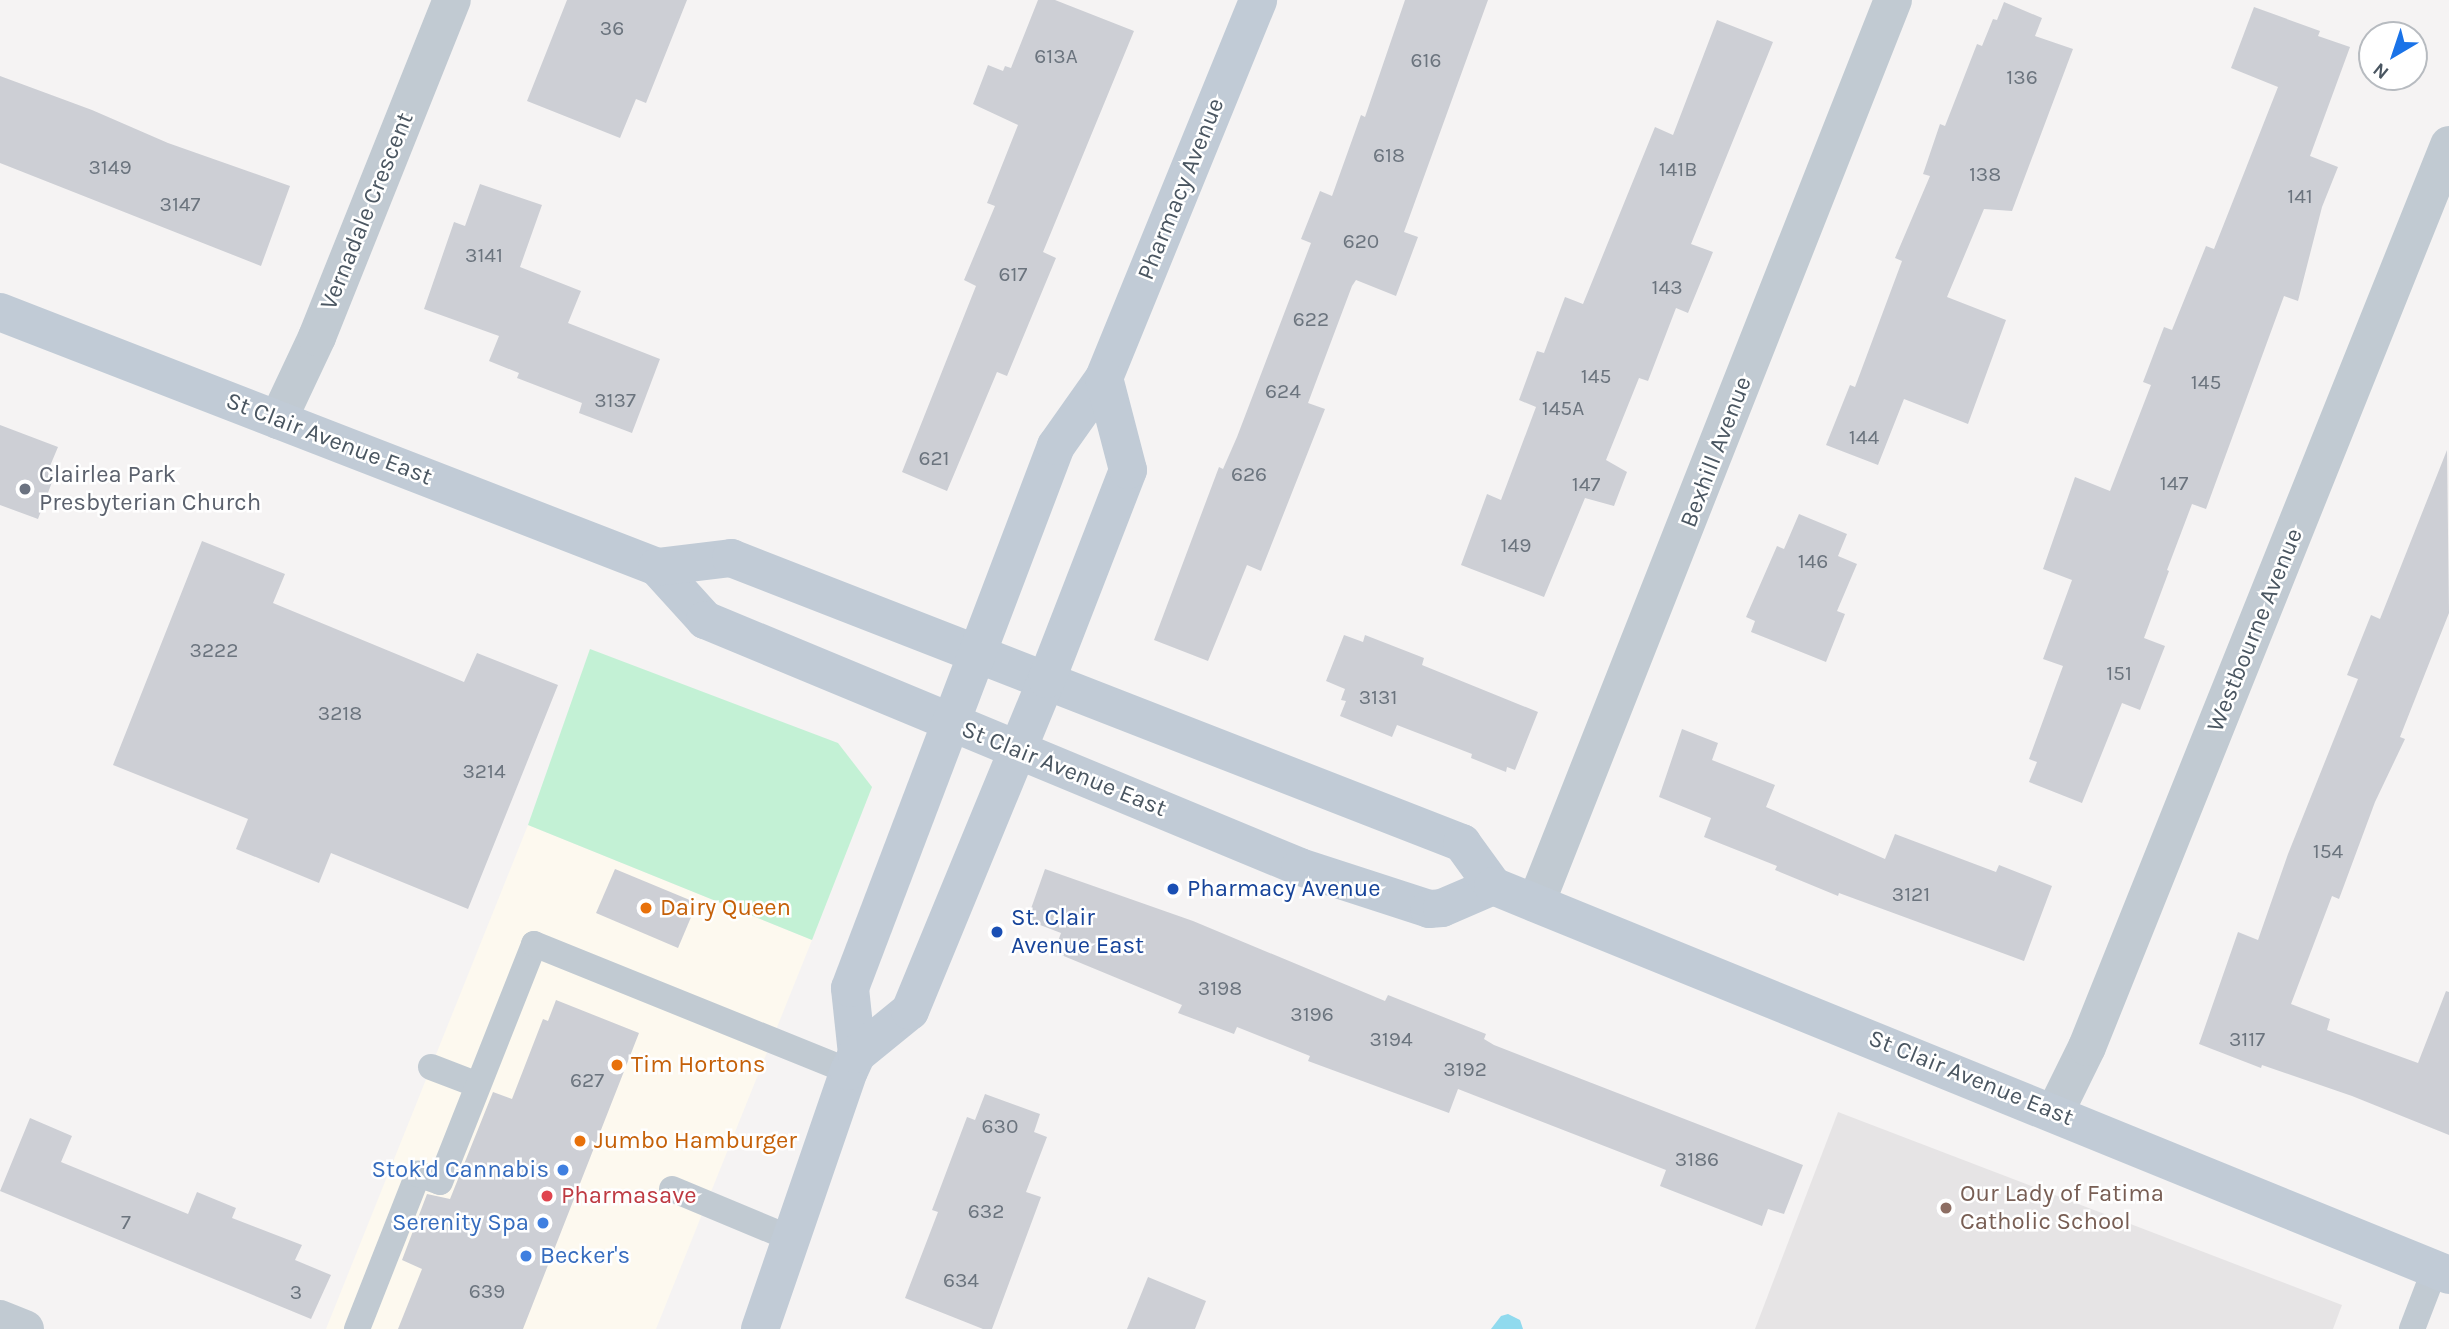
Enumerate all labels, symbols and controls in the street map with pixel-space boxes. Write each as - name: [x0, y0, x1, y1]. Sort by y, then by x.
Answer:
- house number: 36: [600, 15, 624, 41]
- north arrow: [2358, 21, 2428, 91]
- house number: 613A: [1034, 43, 1078, 69]
- house number: 616: [1411, 47, 1441, 73]
- text: N: [2369, 58, 2393, 84]
- house number: 136: [2006, 64, 2038, 90]
- street label: Pharmacy Avenue: [1131, 94, 1231, 284]
- street label: Vernadale Crescent: [314, 108, 420, 314]
- house number: 618: [1373, 142, 1405, 168]
- house number: 3149: [88, 154, 132, 180]
- house number: 141B: [1659, 156, 1697, 182]
- house number: 138: [1969, 161, 2001, 187]
- house number: 141: [2287, 183, 2313, 209]
- house number: 3147: [160, 191, 200, 217]
- house number: 620: [1343, 228, 1379, 254]
- house number: 3141: [465, 242, 503, 268]
- house number: 617: [999, 261, 1027, 287]
- house number: 143: [1651, 274, 1683, 300]
- house number: 622: [1293, 306, 1329, 332]
- house number: 145: [1581, 363, 1611, 389]
- house number: 145: [2191, 369, 2221, 395]
- street label: Bexhill Avenue: [1674, 372, 1758, 532]
- house number: 624: [1265, 378, 1301, 404]
- street label: St Clair Avenue East: [222, 386, 436, 492]
- house number: 3137: [594, 387, 636, 413]
- house number: 145A: [1542, 395, 1584, 421]
- house number: 144: [1849, 424, 1879, 450]
- house number: 621: [918, 445, 950, 471]
- place label: Clairlea Park Presbyterian Church: [39, 461, 261, 517]
- house number: 626: [1231, 461, 1267, 487]
- house number: 147: [2160, 470, 2188, 496]
- house number: 147: [1572, 471, 1600, 497]
- marker: Clairlea Park Presbyterian Church: [17, 481, 33, 497]
- street label: Westbourne Avenue: [2201, 524, 2309, 736]
- house number: 149: [1501, 532, 1531, 558]
- house number: 146: [1798, 548, 1828, 574]
- house number: 3222: [190, 637, 238, 663]
- house number: 151: [2106, 660, 2132, 686]
- house number: 3131: [1359, 684, 1397, 710]
- house number: 3218: [318, 700, 362, 726]
- street label: St Clair Avenue East: [957, 715, 1171, 823]
- house number: 3214: [462, 758, 506, 784]
- house number: 154: [2313, 838, 2343, 864]
- place label: Pharmacy Avenue: [1187, 875, 1381, 903]
- marker: Pharmacy Avenue: [1165, 881, 1181, 897]
- house number: 3121: [1892, 881, 1930, 907]
- place label: Dairy Queen: [660, 894, 791, 922]
- marker: Dairy Queen: [638, 900, 654, 916]
- place label: St. Clair Avenue East: [1011, 904, 1144, 960]
- marker: St. Clair Avenue East: [989, 924, 1005, 940]
- house number: 3198: [1198, 975, 1242, 1001]
- house number: 3196: [1290, 1001, 1334, 1027]
- street label: St Clair Avenue East: [1864, 1024, 2078, 1132]
- house number: 3194: [1369, 1026, 1413, 1052]
- house number: 3117: [2229, 1026, 2265, 1052]
- place label: Tim Hortons: [631, 1051, 765, 1079]
- house number: 3192: [1443, 1056, 1487, 1082]
- marker: Tim Hortons: [609, 1057, 625, 1073]
- house number: 627: [570, 1067, 604, 1093]
- house number: 630: [982, 1113, 1018, 1139]
- place label: Jumbo Hamburger: [594, 1127, 797, 1155]
- marker: Jumbo Hamburger: [572, 1133, 588, 1149]
- house number: 3186: [1675, 1146, 1719, 1172]
- place label: Stok'd Cannabis: [372, 1156, 549, 1184]
- marker: Stok'd Cannabis: [555, 1162, 571, 1178]
- place label: Our Lady of Fatima Catholic School: [1960, 1180, 2164, 1236]
- place label: Pharmasave: [561, 1182, 697, 1210]
- marker: Pharmasave: [539, 1188, 555, 1204]
- house number: 632: [968, 1198, 1004, 1224]
- marker: Our Lady of Fatima Catholic School: [1938, 1200, 1954, 1216]
- house number: 7: [121, 1209, 131, 1235]
- place label: Serenity Spa: [392, 1209, 529, 1237]
- marker: Serenity Spa: [535, 1215, 551, 1231]
- place label: Becker's: [540, 1242, 630, 1270]
- marker: Becker's: [518, 1248, 534, 1264]
- house number: 634: [943, 1267, 979, 1293]
- house number: 639: [469, 1278, 505, 1304]
- house number: 3: [290, 1279, 302, 1305]

